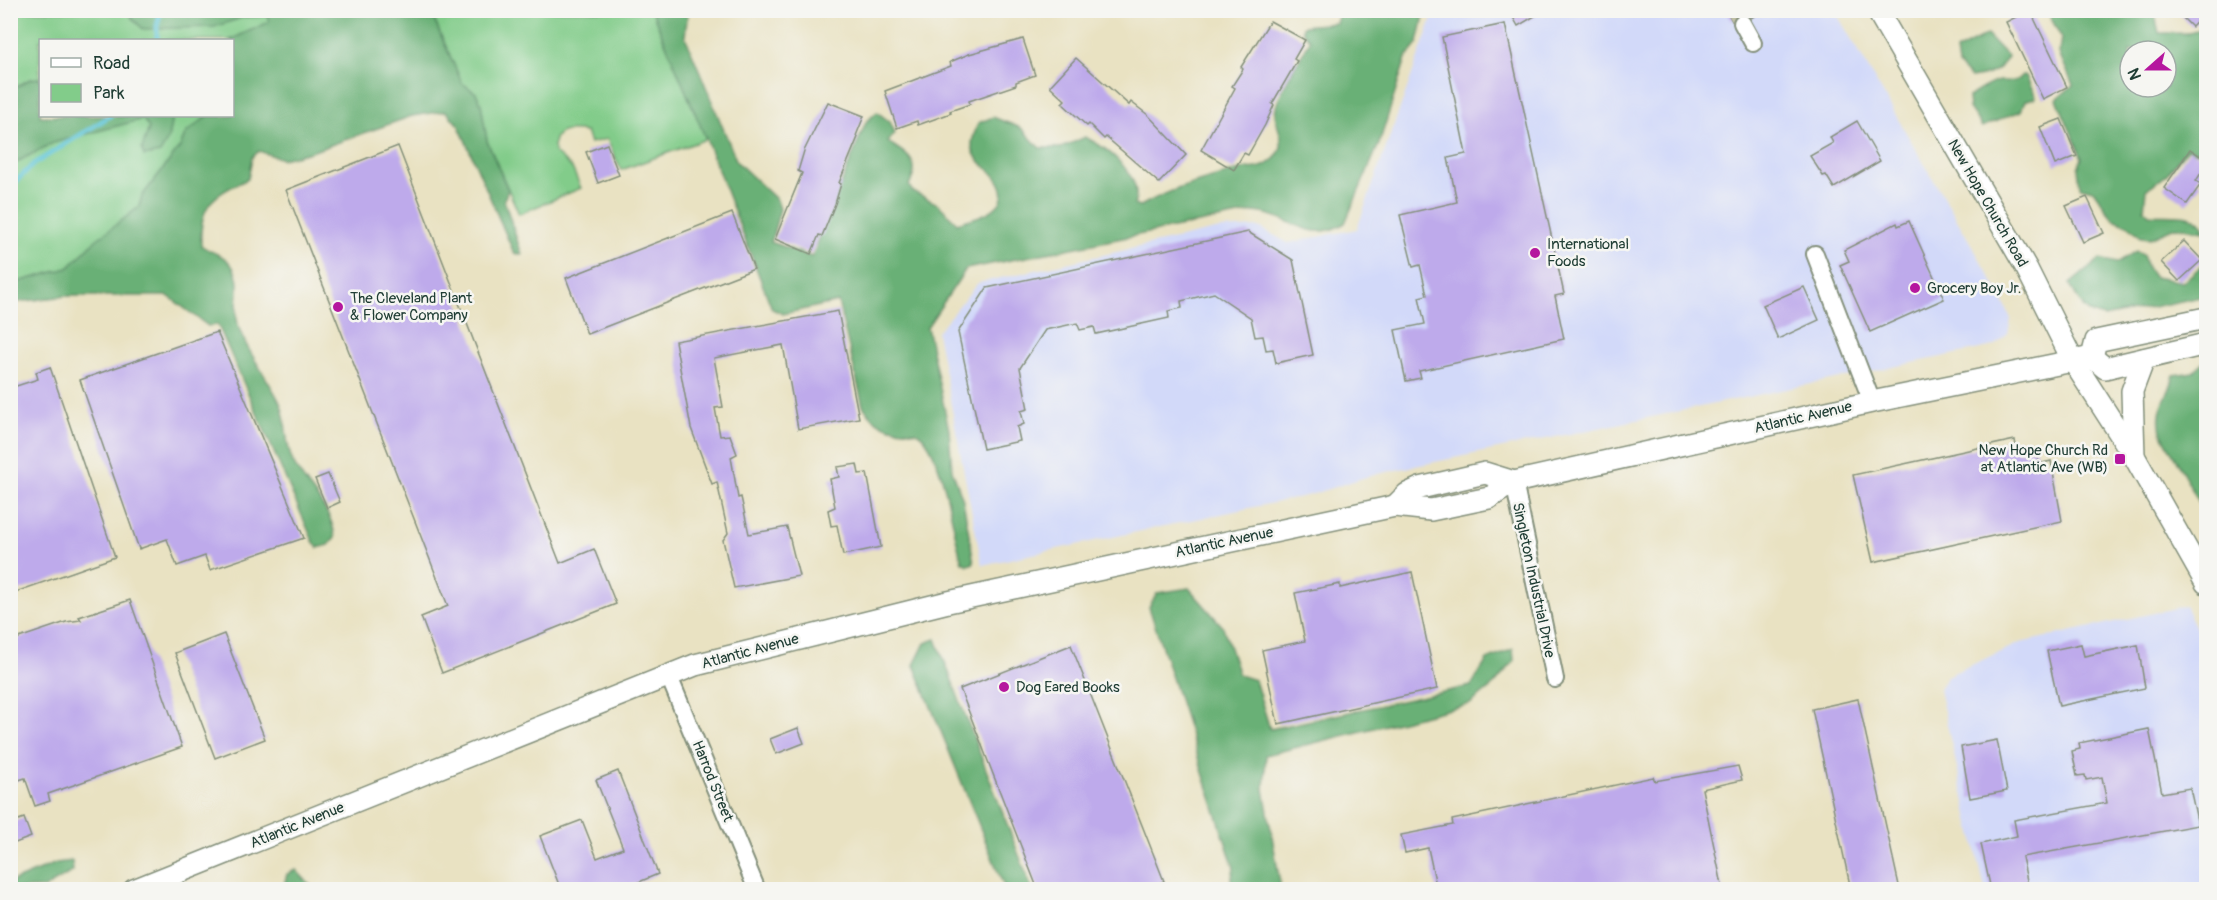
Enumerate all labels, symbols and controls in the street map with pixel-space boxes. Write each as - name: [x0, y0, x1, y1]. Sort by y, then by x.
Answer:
- legend: [39, 39, 234, 117]
- north arrow: [2118, 39, 2178, 99]
- text: Road: [93, 52, 130, 75]
- text: N: [2124, 65, 2146, 83]
- text: Park: [93, 82, 125, 105]
- street label: New Hope Church Road: [1943, 136, 2032, 271]
- place label: International Foods: [1547, 235, 1629, 271]
- marker: International Foods: [1528, 246, 1542, 260]
- place label: Grocery Boy Jr.: [1927, 279, 2021, 298]
- marker: Grocery Boy Jr.: [1908, 281, 1922, 295]
- place label: The Cleveland Plant & Flower Company: [350, 289, 473, 325]
- marker: The Cleveland Plant & Flower Company: [331, 300, 345, 314]
- street label: Atlantic Avenue: [1752, 397, 1855, 438]
- place label: New Hope Church Rd at Atlantic Ave (WB): [1979, 441, 2108, 477]
- marker: New Hope Church Rd at Atlantic Ave (WB): [2113, 452, 2127, 466]
- street label: Singleton Industrial Drive: [1508, 501, 1559, 660]
- street label: Atlantic Avenue: [1173, 523, 1276, 562]
- street label: Atlantic Avenue: [699, 629, 801, 674]
- place label: Dog Eared Books: [1016, 678, 1120, 697]
- marker: Dog Eared Books: [997, 680, 1011, 694]
- street label: Harrod Street: [688, 738, 738, 826]
- street label: Atlantic Avenue: [247, 798, 348, 853]

